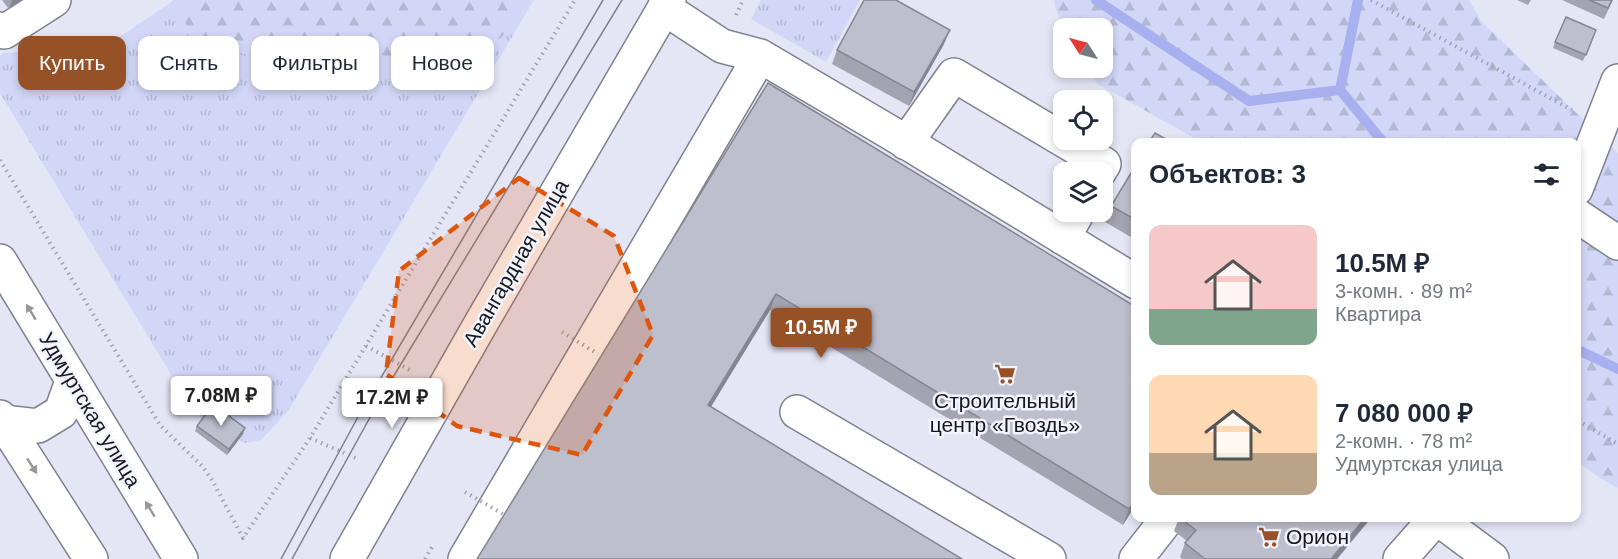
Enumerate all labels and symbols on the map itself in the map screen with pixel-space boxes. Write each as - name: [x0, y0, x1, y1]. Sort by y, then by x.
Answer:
- north arrow: [1053, 18, 1113, 78]
- street label: Авангардная улица: [458, 175, 573, 350]
- one-way arrow: [26, 304, 37, 320]
- pin: 10.5M ₽: [766, 308, 876, 359]
- street label: Удмуртская улица: [35, 328, 146, 491]
- supermarket icon: Строительный центр «Гвоздь»: [993, 362, 1017, 386]
- pin: 7.08M ₽: [166, 376, 276, 427]
- pin: 17.2M ₽: [337, 378, 447, 429]
- place label: Строительный центр «Гвоздь»: [930, 389, 1080, 436]
- one-way arrow: [26, 458, 37, 475]
- one-way arrow: [145, 501, 156, 517]
- supermarket icon: Орион: [1257, 525, 1281, 549]
- place label: Орион: [1286, 525, 1349, 548]

